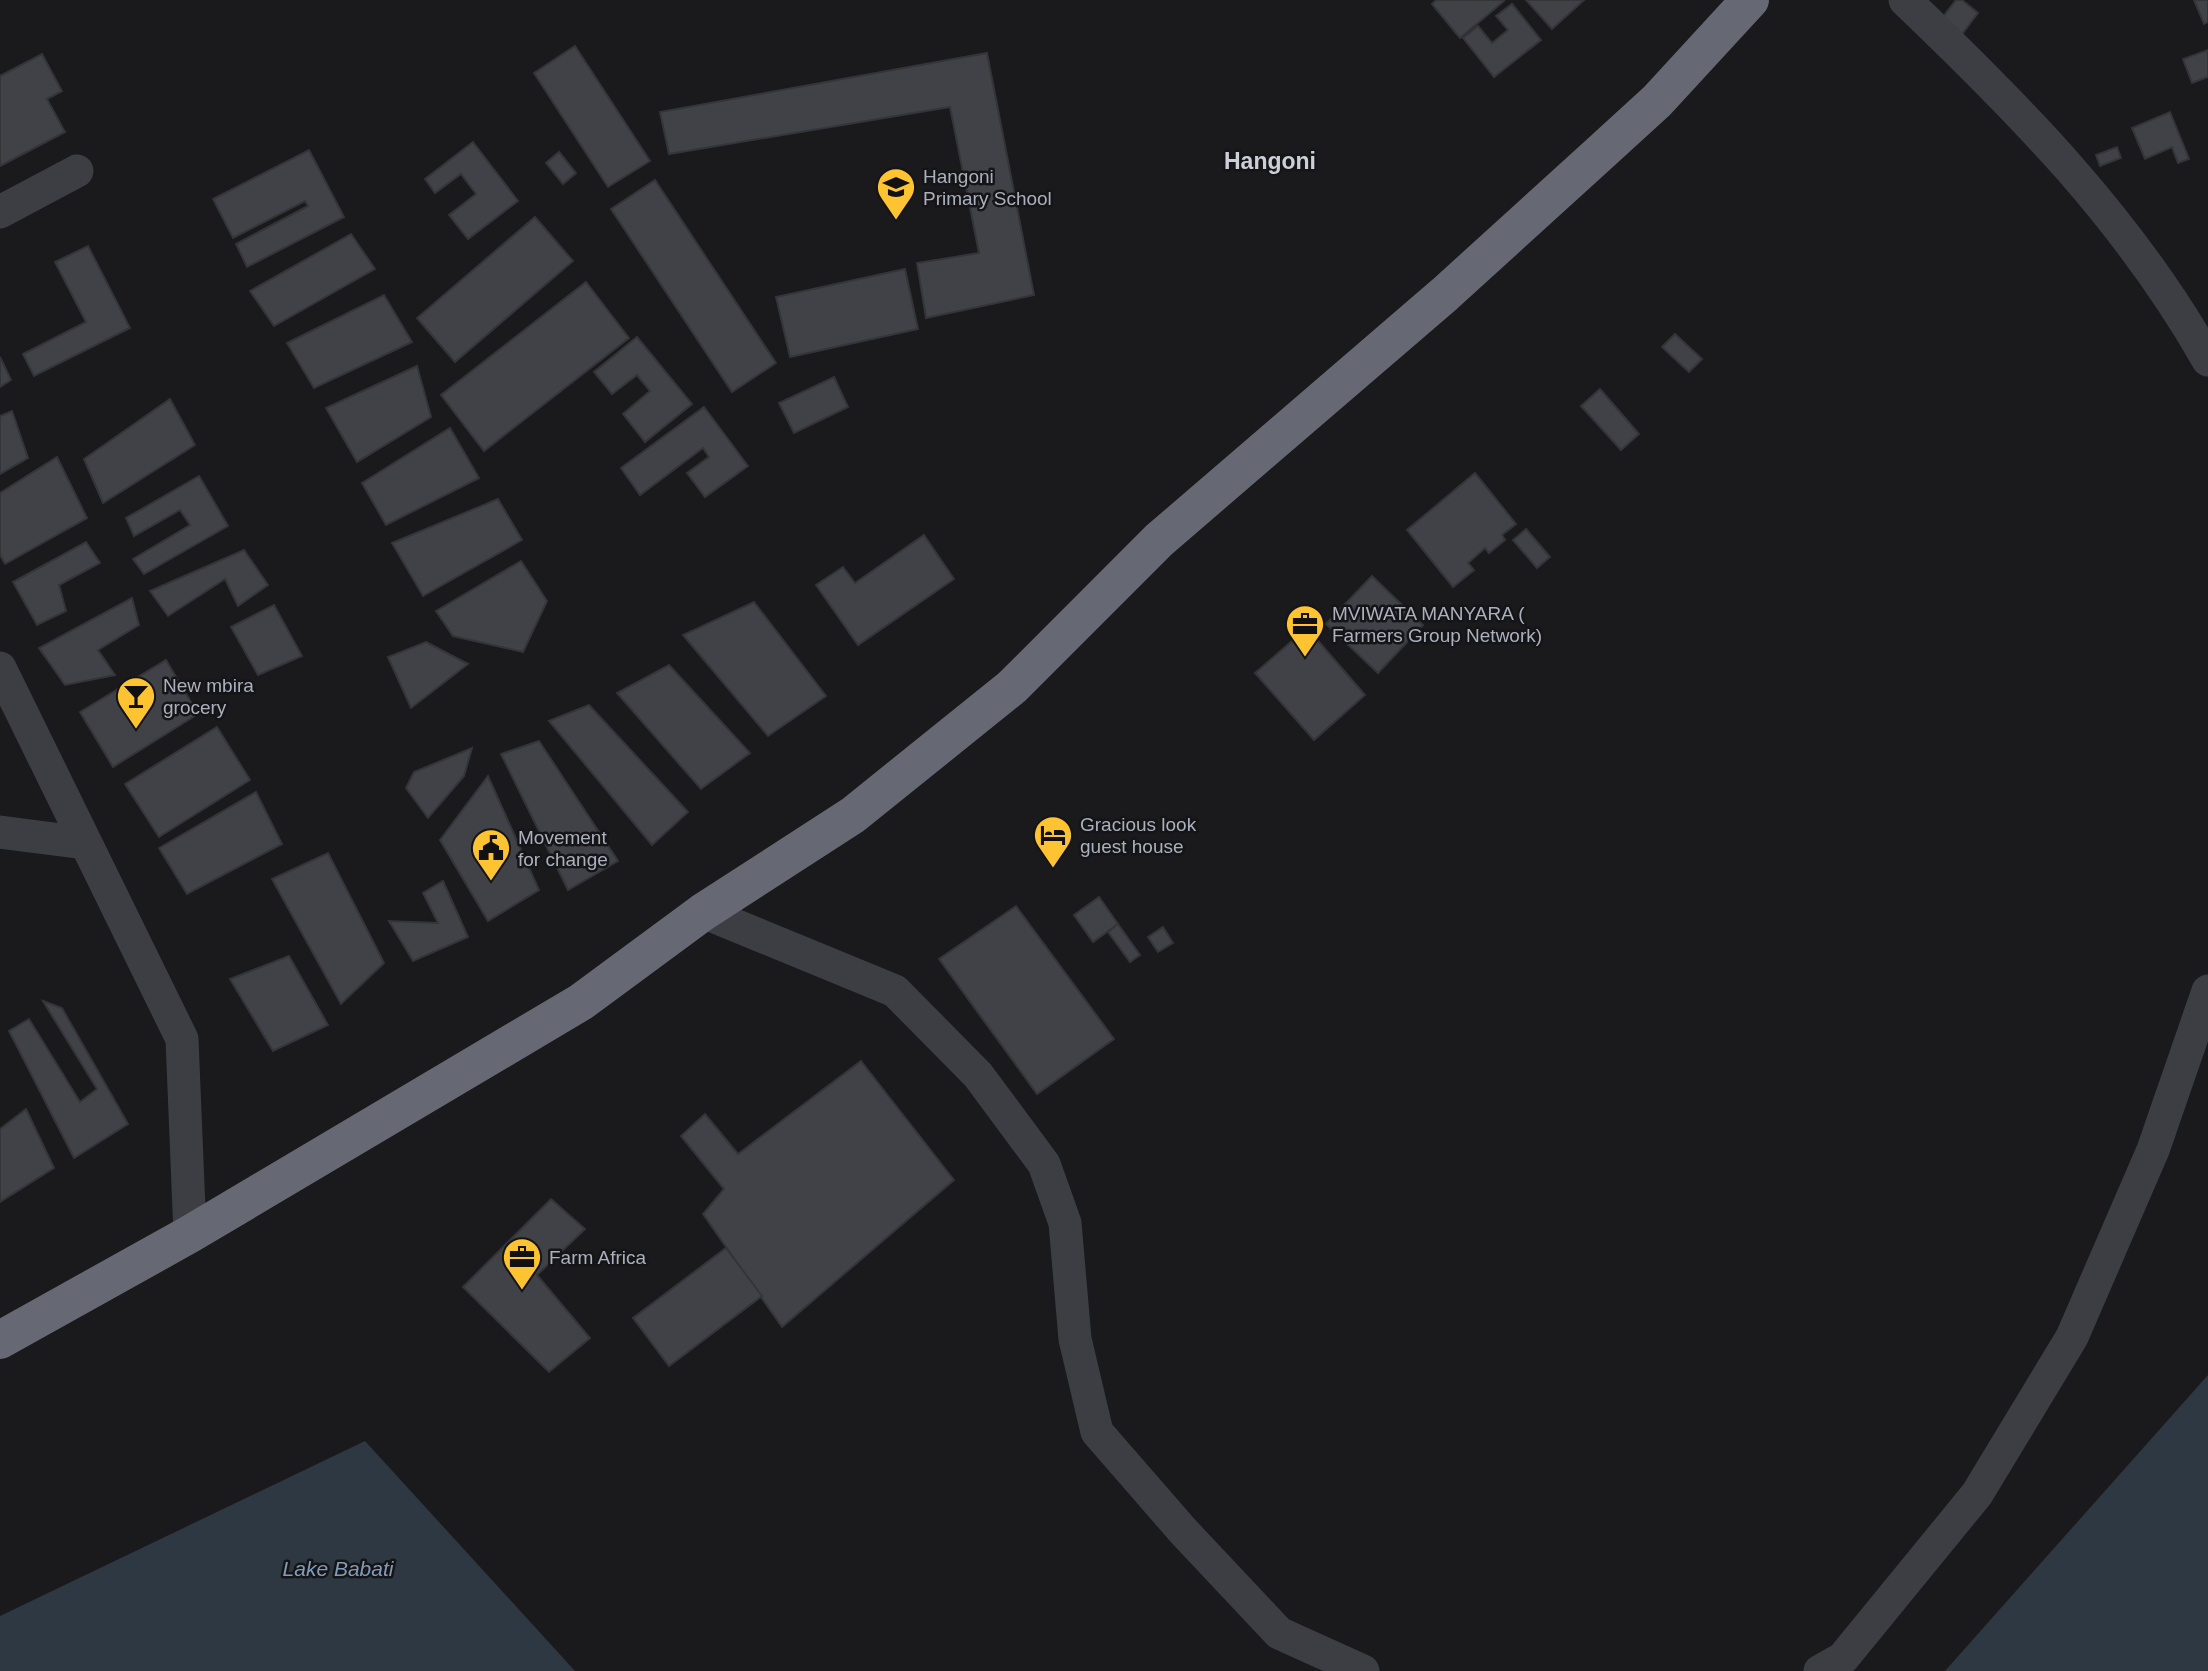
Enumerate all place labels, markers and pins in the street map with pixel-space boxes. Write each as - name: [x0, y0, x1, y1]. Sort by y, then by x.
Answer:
- school or university icon: Hangoni Primary School: [875, 166, 917, 221]
- place label: Hangoni Primary School: [923, 166, 1052, 209]
- office icon: MVIWATA MANYARA ( Farmers Group Network): [1284, 603, 1326, 658]
- place label: MVIWATA MANYARA ( Farmers Group Network): [1332, 603, 1542, 646]
- bar icon: New mbira grocery: [115, 675, 157, 730]
- place label: New mbira grocery: [163, 675, 254, 718]
- hotel icon: Gracious look guest house: [1032, 814, 1074, 869]
- place label: Gracious look guest house: [1080, 814, 1197, 857]
- public building icon: Movement for change: [470, 827, 512, 882]
- place label: Movement for change: [518, 827, 608, 870]
- office icon: Farm Africa: [501, 1236, 543, 1291]
- place label: Farm Africa: [549, 1247, 647, 1268]

